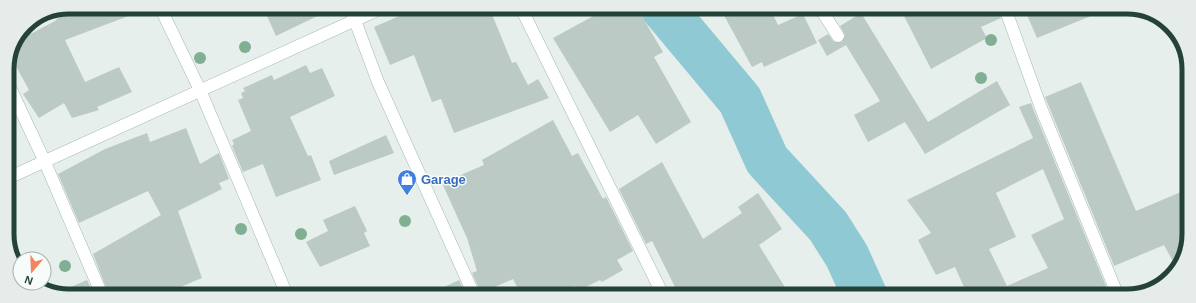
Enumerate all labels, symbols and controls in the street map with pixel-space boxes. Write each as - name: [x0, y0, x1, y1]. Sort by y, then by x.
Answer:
- shop icon: Garage: [396, 168, 418, 196]
- place label: Garage: [421, 172, 466, 187]
- north arrow: [12, 251, 52, 291]
- text: N: [23, 273, 34, 287]

